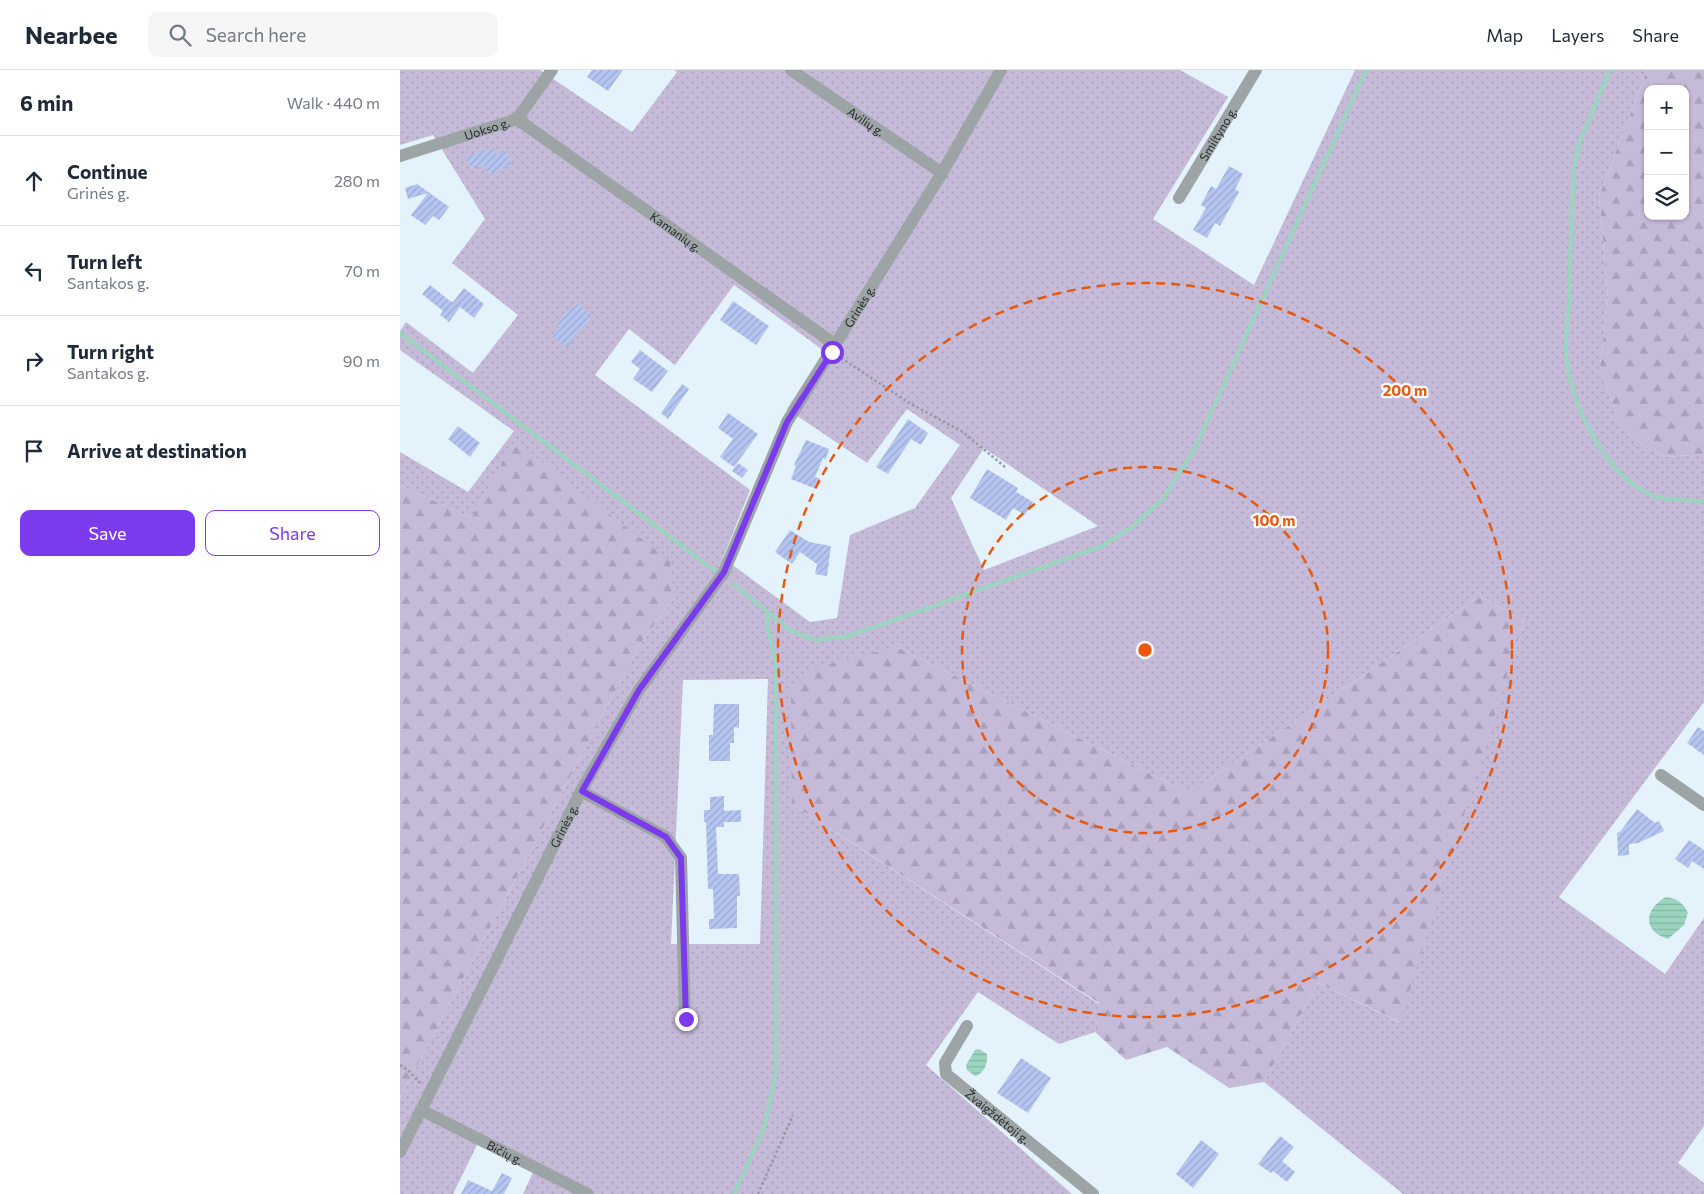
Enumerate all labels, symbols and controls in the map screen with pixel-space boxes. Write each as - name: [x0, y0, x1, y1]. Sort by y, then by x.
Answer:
- search box: [148, 12, 498, 57]
- text: Nearbee: [25, 20, 118, 49]
- icon: search: [166, 21, 194, 49]
- text: Search here: [206, 23, 306, 46]
- text: Map: [1486, 24, 1523, 46]
- text: Layers: [1551, 24, 1604, 46]
- text: Share: [1632, 24, 1679, 46]
- map controls: [1644, 85, 1689, 220]
- button: +: [1644, 85, 1689, 130]
- text: 6 min: [20, 90, 73, 115]
- text: Walk · 440 m: [287, 93, 380, 112]
- street label: Avilių g.: [845, 104, 887, 139]
- street label: Smiltyno g.: [1196, 104, 1239, 163]
- street label: Uokso g.: [462, 115, 511, 142]
- button: −: [1644, 130, 1689, 175]
- text: Continue: [67, 160, 147, 183]
- icon: ahead: [20, 167, 48, 195]
- text: 280 m: [334, 171, 380, 190]
- button: layers: [1644, 175, 1689, 220]
- text: Grinės g.: [67, 183, 130, 202]
- street label: Kamanių g.: [648, 209, 705, 255]
- text: Turn left: [67, 250, 142, 273]
- icon: left: [20, 257, 48, 285]
- text: 70 m: [344, 261, 380, 280]
- text: Santakos g.: [67, 273, 149, 292]
- street label: Grinės g.: [841, 282, 878, 330]
- text: Turn right: [67, 340, 154, 363]
- route start: [821, 341, 844, 364]
- icon: right: [20, 347, 48, 375]
- text: 90 m: [343, 351, 380, 370]
- text: Santakos g.: [67, 363, 149, 382]
- text: 200 m: [1383, 381, 1427, 399]
- icon: arrive: [20, 437, 48, 465]
- text: Arrive at destination: [67, 439, 247, 462]
- button: Save: [20, 510, 195, 556]
- button: Share: [205, 510, 380, 556]
- text: 100 m: [1253, 511, 1295, 529]
- centre of rings: [1136, 641, 1154, 659]
- street label: Grinės g.: [547, 801, 580, 850]
- route end: [675, 1008, 698, 1031]
- street label: Žvaigždėtoji g.: [963, 1086, 1033, 1147]
- street label: Bičių g.: [485, 1137, 525, 1167]

